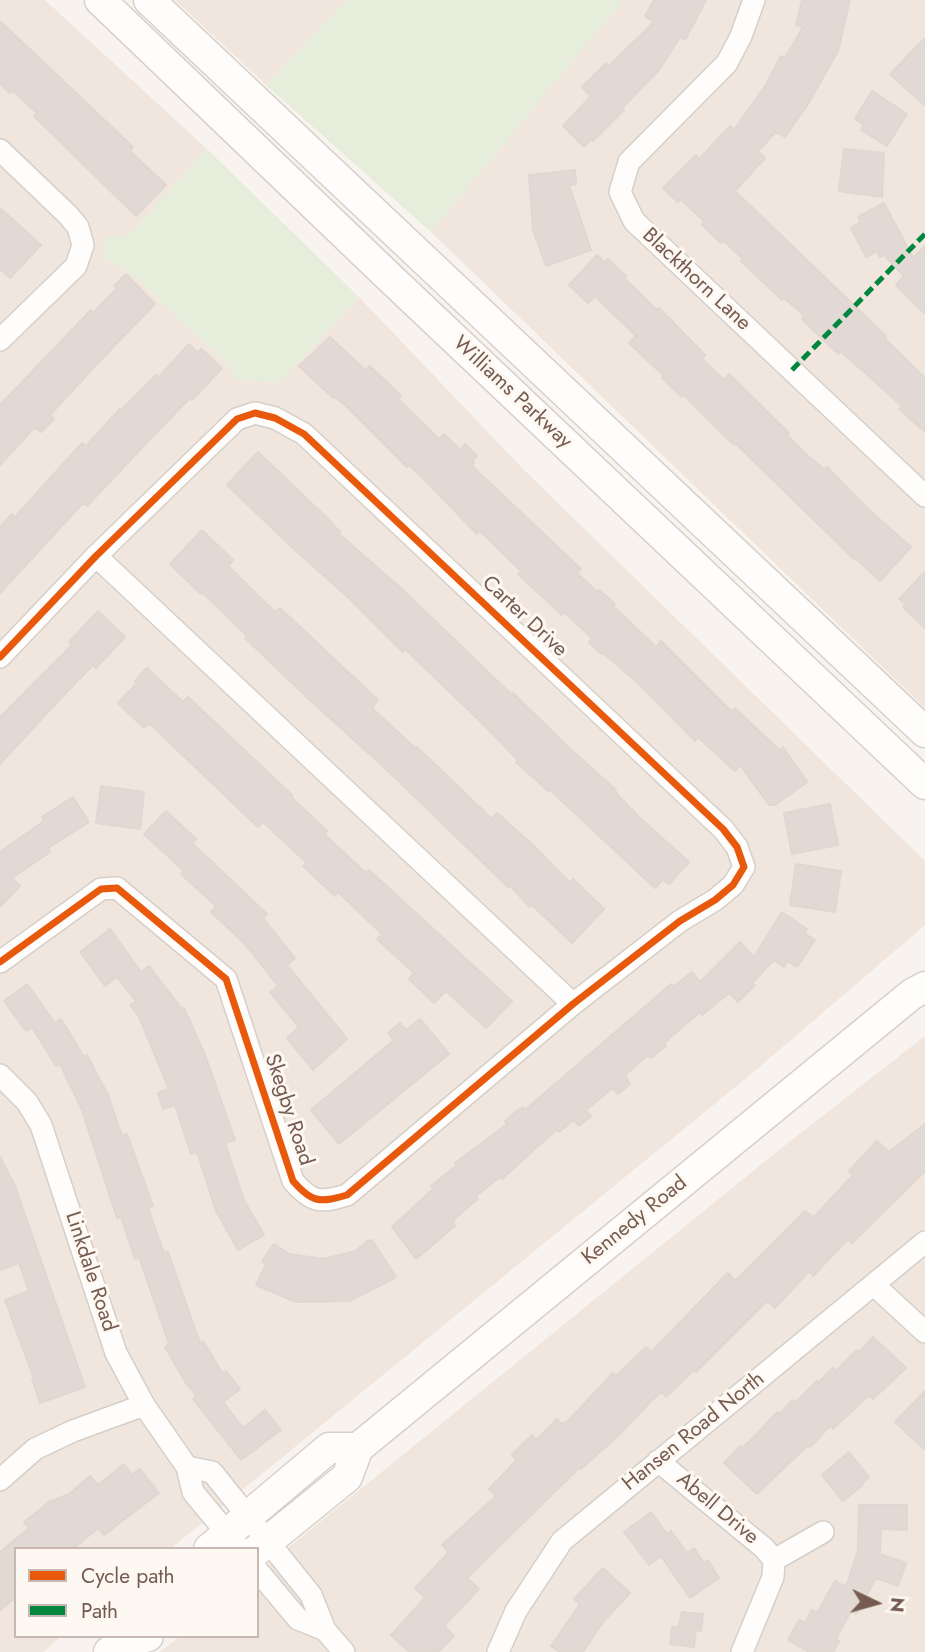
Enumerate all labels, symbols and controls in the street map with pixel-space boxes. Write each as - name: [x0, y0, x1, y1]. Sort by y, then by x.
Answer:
- street label: Blackthorn Lane: [636, 223, 756, 337]
- street label: Williams Parkway: [447, 331, 577, 455]
- street label: Carter Drive: [476, 571, 572, 663]
- street label: Skegby Road: [258, 1051, 318, 1169]
- street label: Kennedy Road: [577, 1171, 693, 1271]
- street label: Linkdale Road: [59, 1209, 121, 1335]
- street label: Hansen Road North: [618, 1367, 770, 1497]
- street label: Abell Drive: [671, 1467, 763, 1551]
- legend: [14, 1547, 259, 1638]
- text: Cycle path: [81, 1561, 174, 1591]
- north arrow: [841, 1568, 911, 1638]
- text: Path: [81, 1596, 118, 1626]
- text: N: [883, 1596, 912, 1614]

